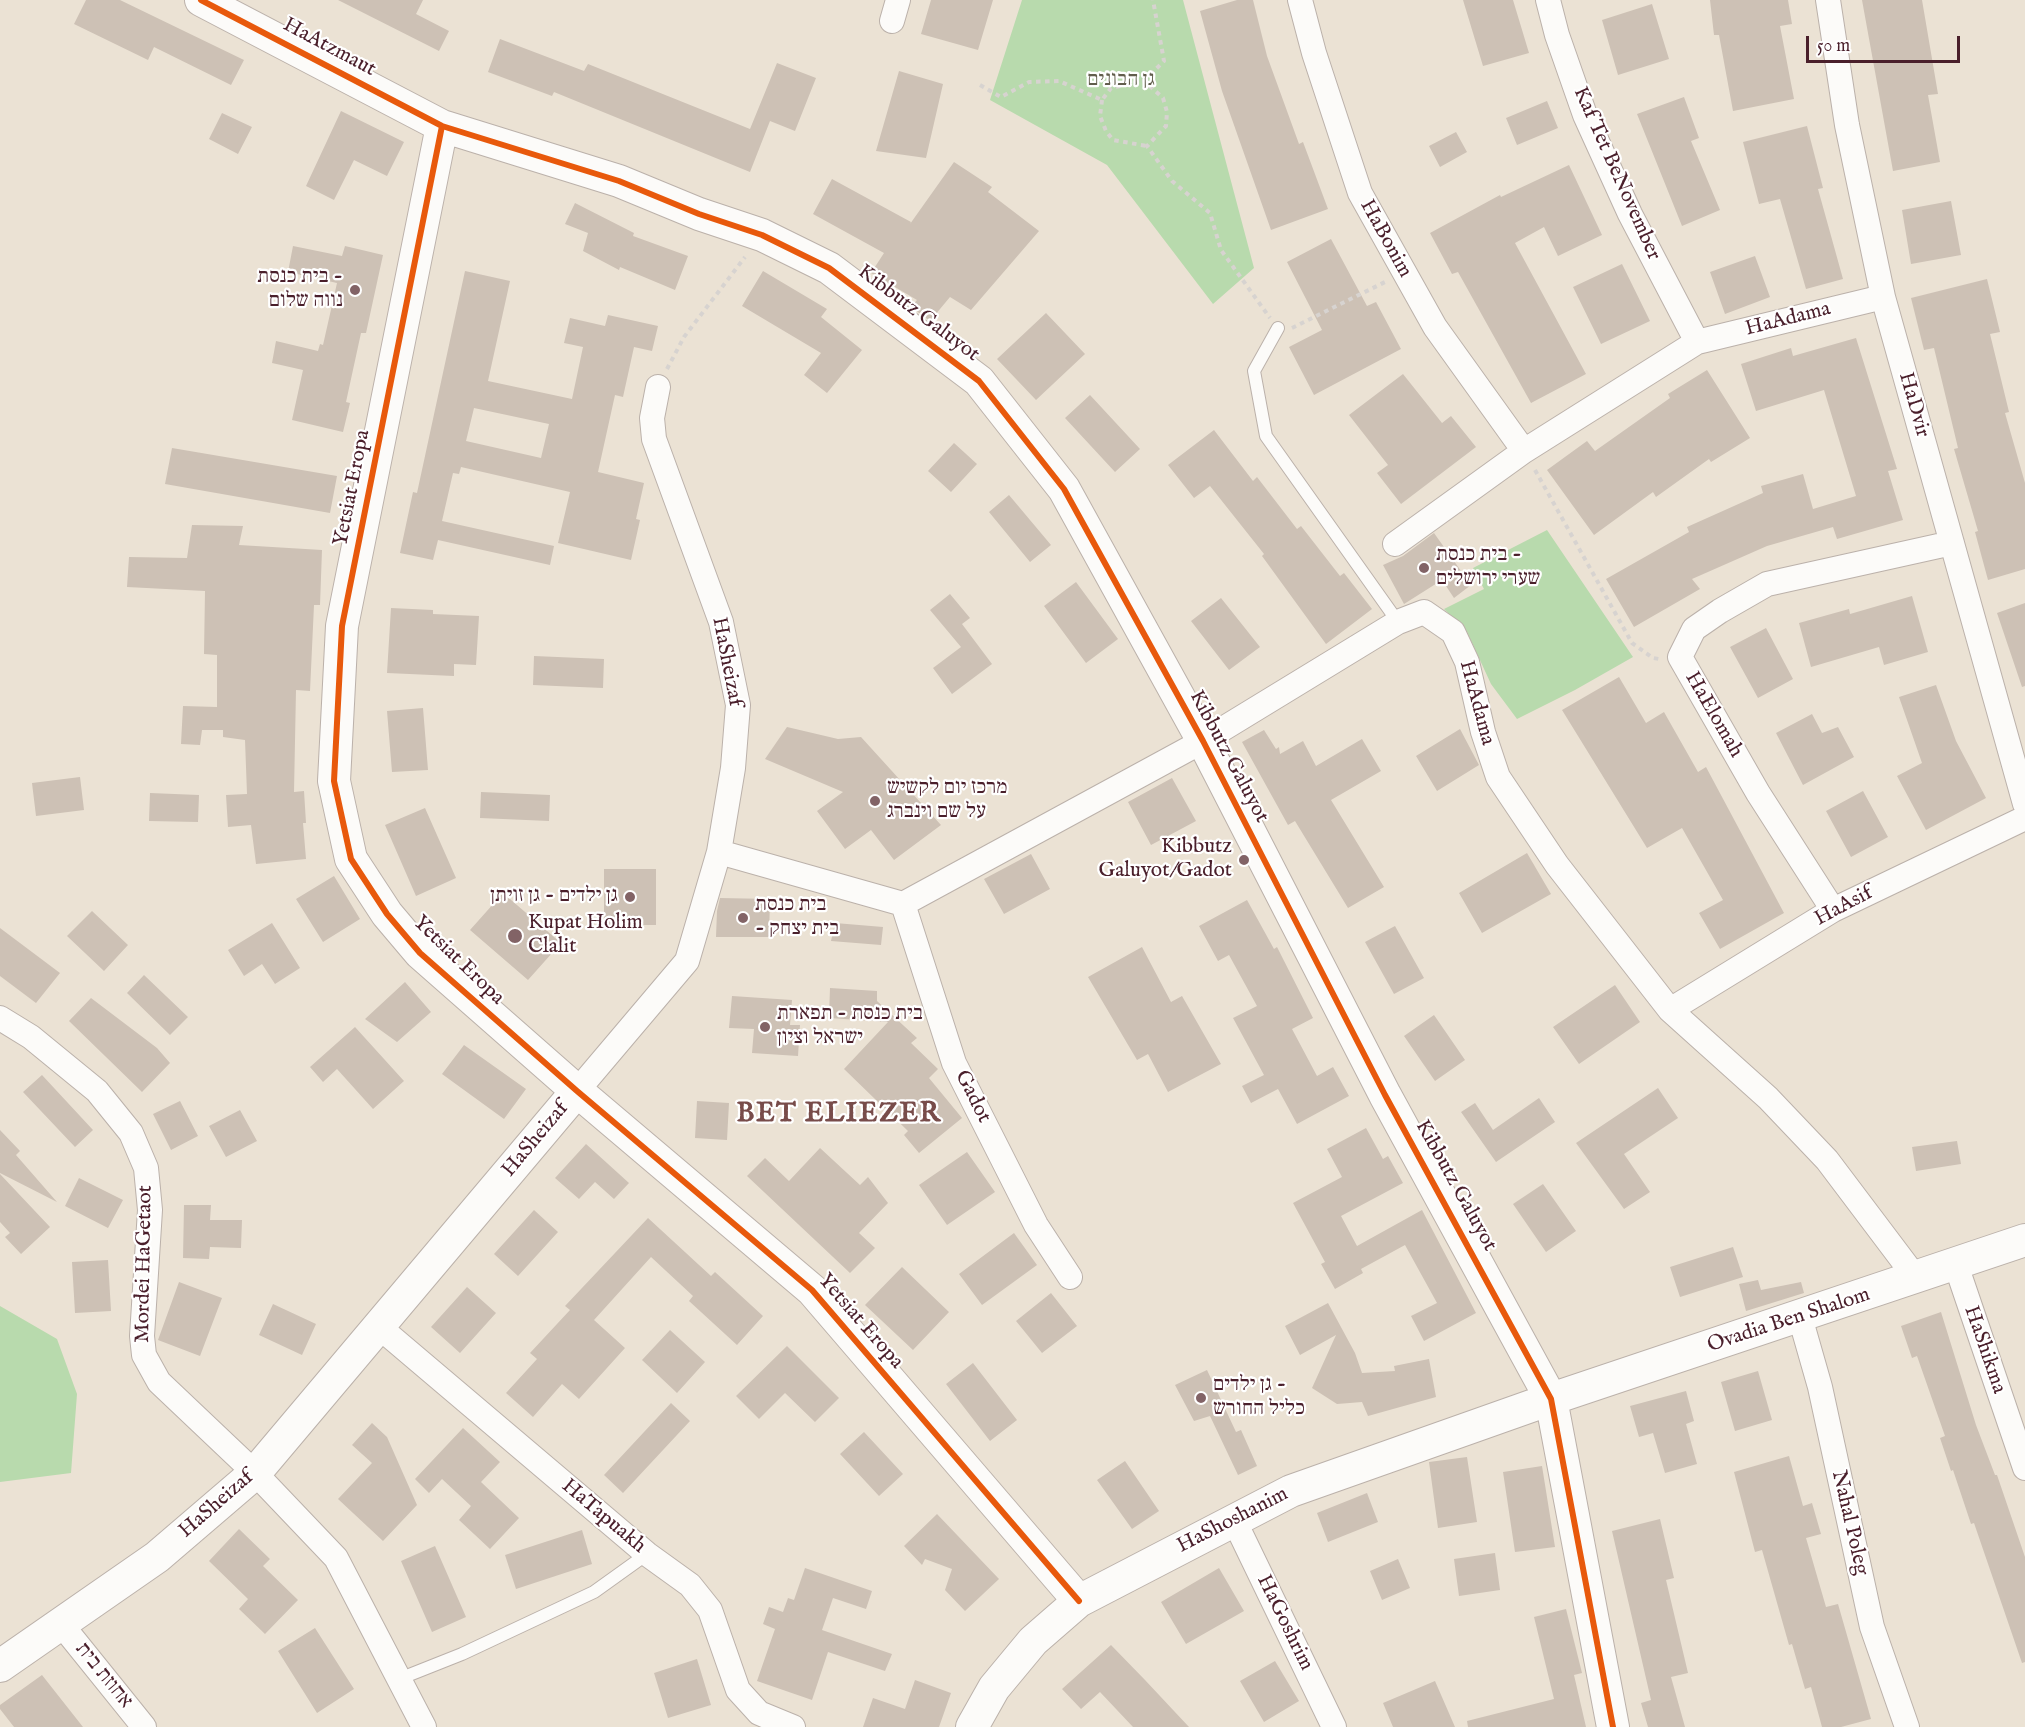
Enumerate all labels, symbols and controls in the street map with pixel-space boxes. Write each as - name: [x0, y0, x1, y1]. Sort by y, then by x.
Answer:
- street label: HaAtzmaut: [278, 13, 380, 83]
- scale bar: [1809, 24, 1964, 62]
- text: 50 m: [1817, 35, 1850, 58]
- park label: גן הבונים: [1087, 68, 1155, 94]
- street label: Kaf Tet BeNovember: [1566, 83, 1666, 265]
- street label: HaBonim: [1353, 196, 1417, 282]
- street label: Kibbutz Galuyot: [852, 260, 984, 368]
- place label: בית כנסת - נווה שלום: [257, 265, 343, 315]
- marker: בית כנסת - נווה שלום: [348, 283, 362, 297]
- street label: HaAdama: [1743, 297, 1833, 343]
- street label: HaDvir: [1892, 370, 1934, 440]
- street label: Yetsiat Eropa: [329, 428, 377, 548]
- place label: בית כנסת - שערי ירושלים: [1436, 543, 1540, 593]
- marker: בית כנסת - שערי ירושלים: [1417, 561, 1431, 575]
- street label: HaSheizaf: [705, 615, 747, 709]
- street label: HaAdama: [1453, 658, 1499, 748]
- street label: HaElomah: [1678, 668, 1748, 762]
- street label: Kibbutz Galuyot: [1183, 687, 1273, 827]
- place label: מרכז יום לקשיש על שם וינברג: [887, 776, 1008, 826]
- marker: מרכז יום לקשיש על שם וינברג: [868, 794, 882, 808]
- place label: Kibbutz Galuyot/Gadot: [1099, 835, 1232, 885]
- marker: Kibbutz Galuyot/Gadot: [1237, 853, 1251, 867]
- street label: HaAsif: [1811, 881, 1877, 933]
- place label: גן ילדים - גן זויתן: [490, 884, 618, 910]
- marker: גן ילדים - גן זויתן: [623, 890, 637, 904]
- place label: בית כנסת - בית יצחק: [755, 893, 839, 943]
- street label: Yetsiat Eropa: [407, 911, 509, 1011]
- place label: Kupat Holim Clalit: [528, 911, 643, 961]
- marker: בית כנסת - בית יצחק: [736, 911, 750, 925]
- marker: Kupat Holim Clalit: [506, 927, 524, 945]
- place label: בית כנסת - תפארת ישראל וציון: [777, 1002, 923, 1052]
- marker: בית כנסת - תפארת ישראל וציון: [758, 1020, 772, 1034]
- street label: Gadot: [948, 1067, 996, 1127]
- street label: HaSheizaf: [497, 1097, 575, 1183]
- district label: BET ELIEZER: [737, 1099, 941, 1131]
- street label: Kibbutz Galuyot: [1409, 1116, 1501, 1256]
- street label: Mordei HaGetaot: [131, 1185, 159, 1343]
- street label: Yetsiat Eropa: [812, 1269, 908, 1375]
- street label: Ovadia Ben Shalom: [1704, 1283, 1874, 1359]
- street label: HaShikma: [1957, 1303, 2011, 1397]
- place label: גן ילדים - כליל החורש: [1213, 1373, 1305, 1423]
- marker: גן ילדים - כליל החורש: [1194, 1391, 1208, 1405]
- street label: HaSheizaf: [175, 1466, 259, 1544]
- street label: Nahal Poleg: [1825, 1468, 1873, 1578]
- street label: HaTapuakh: [556, 1474, 650, 1560]
- street label: HaShoshanim: [1173, 1482, 1293, 1560]
- street label: HaGoshrim: [1250, 1571, 1318, 1675]
- street label: אחוזת בית: [69, 1638, 137, 1714]

